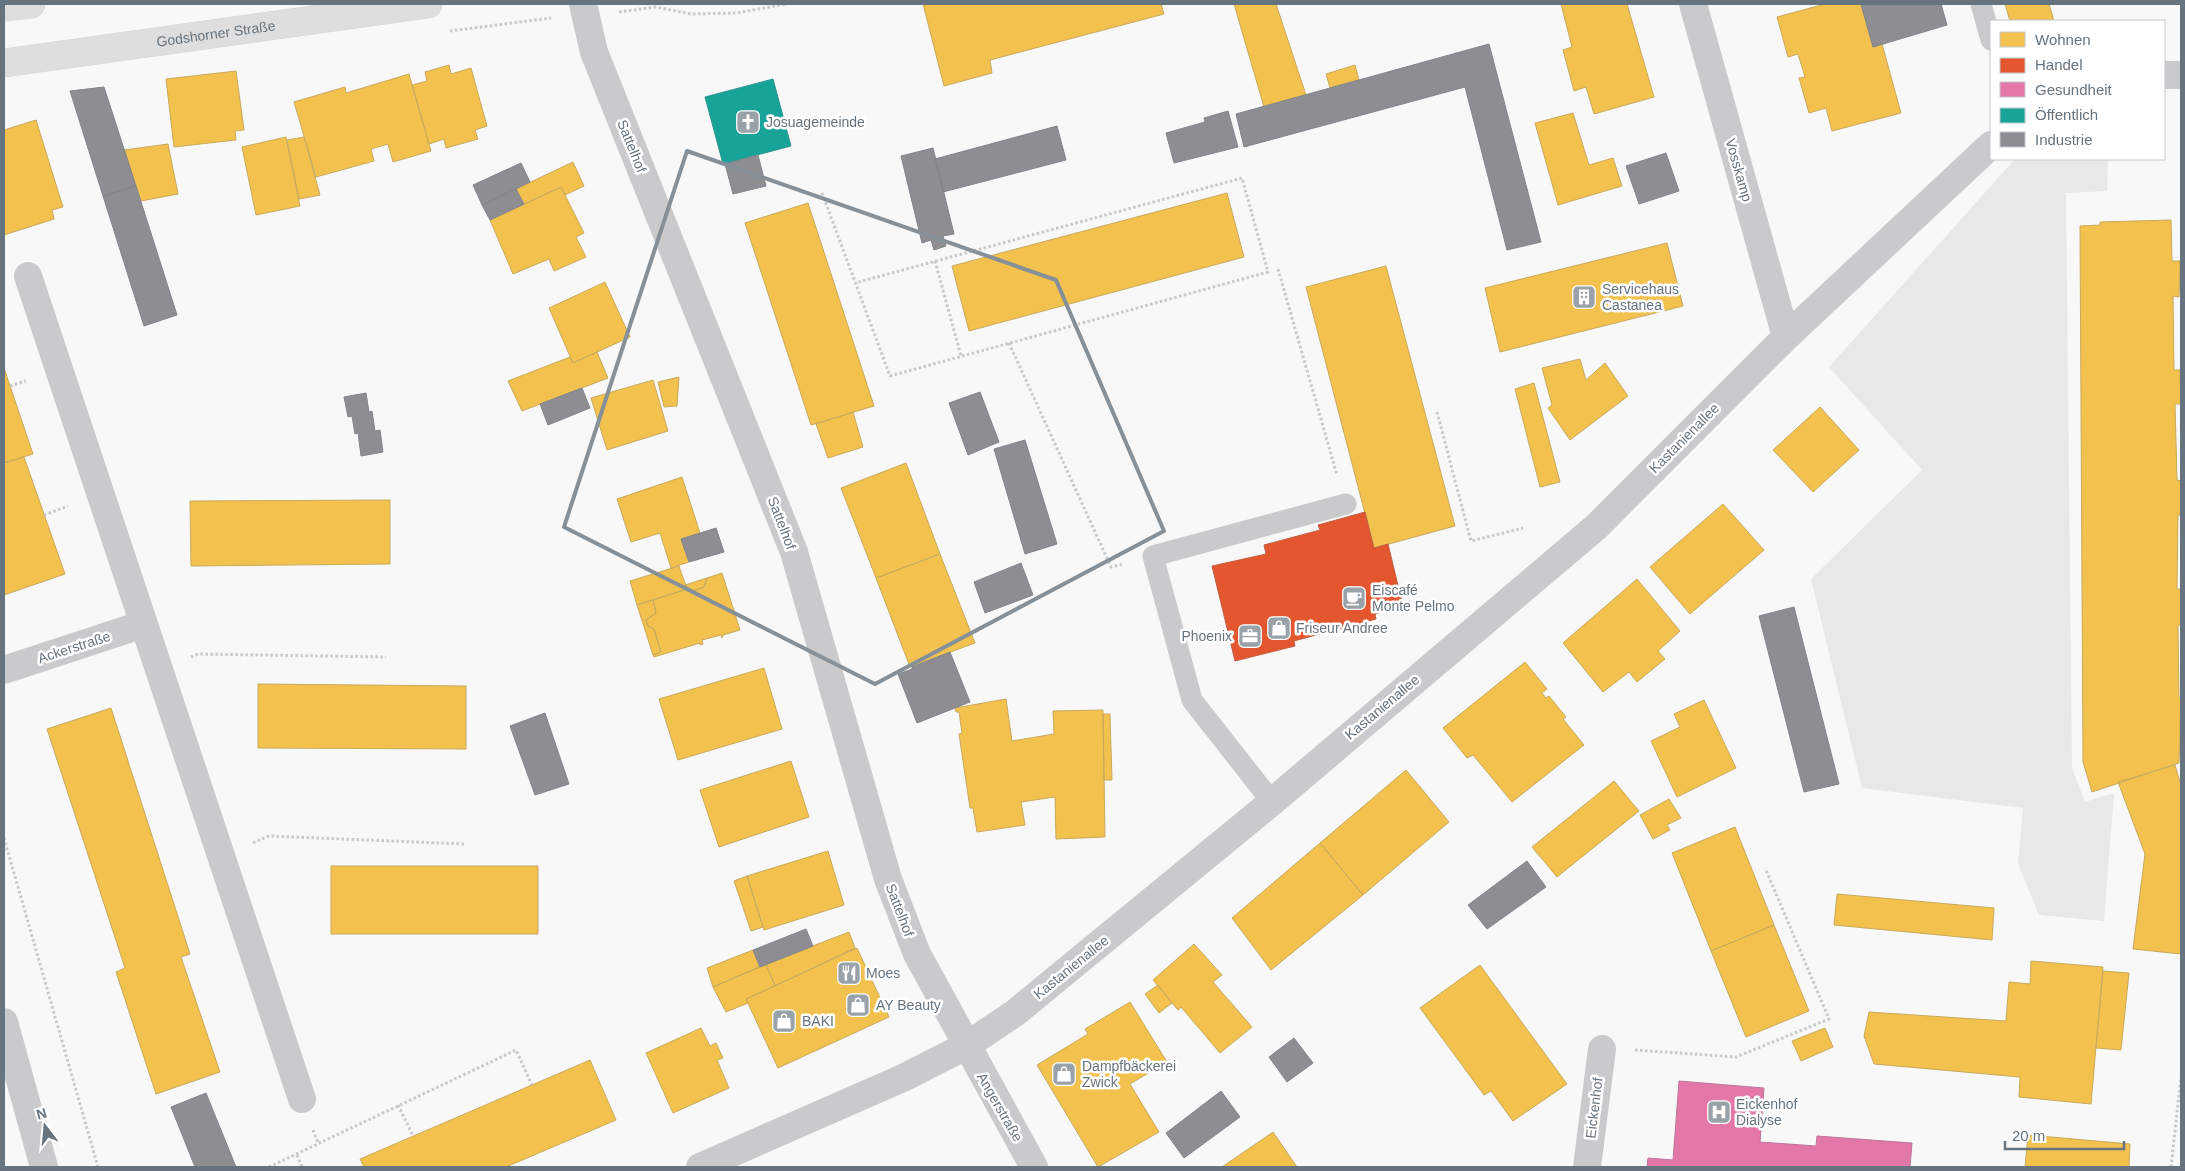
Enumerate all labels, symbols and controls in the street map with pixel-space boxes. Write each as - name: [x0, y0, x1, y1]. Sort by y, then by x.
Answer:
- street label: Godshorner Straße: [155, 17, 277, 50]
- legend: [1990, 20, 2165, 160]
- text: Wohnen: [2035, 31, 2091, 48]
- text: Handel: [2035, 56, 2083, 73]
- text: Gesundheit: [2035, 81, 2113, 98]
- text: Öffentlich: [2035, 106, 2098, 123]
- church icon: Josuagemeinde: [735, 109, 761, 135]
- place label: Josuagemeinde: [766, 114, 865, 130]
- street label: Sattelhof: [614, 117, 650, 175]
- text: Industrie: [2035, 131, 2093, 148]
- street label: Vosskamp: [1722, 137, 1756, 203]
- place label: Servicehaus Castanea: [1602, 281, 1679, 313]
- building icon: Servicehaus Castanea: [1571, 284, 1597, 310]
- street label: Kastanienallee: [1646, 400, 1722, 476]
- street label: Sattelhof: [765, 494, 799, 552]
- place label: Eiscafé Monte Pelmo: [1372, 582, 1455, 614]
- cafe icon: Eiscafé Monte Pelmo: [1341, 585, 1367, 611]
- shop icon: Friseur Andree: [1266, 615, 1292, 641]
- place label: Friseur Andree: [1296, 620, 1388, 636]
- office icon: Phoenix: [1237, 623, 1263, 649]
- street label: Ackerstraße: [36, 628, 113, 666]
- place label: Phoenix: [1181, 628, 1232, 644]
- street label: Kastanienallee: [1342, 671, 1422, 743]
- street label: Sattelhof: [883, 881, 917, 939]
- street label: Kastanienallee: [1030, 932, 1112, 1002]
- restaurant icon: Moes: [836, 960, 862, 986]
- place label: Moes: [866, 965, 900, 981]
- shop icon: AY Beauty: [845, 992, 871, 1018]
- place label: AY Beauty: [876, 997, 941, 1013]
- shop icon: BAKI: [771, 1008, 797, 1034]
- place label: BAKI: [802, 1013, 834, 1029]
- place label: Dampfbäckerei Zwick: [1082, 1058, 1176, 1090]
- shop icon: Dampfbäckerei Zwick: [1051, 1061, 1077, 1087]
- street label: Angerstraße: [974, 1070, 1026, 1145]
- street label: Eickenhof: [1582, 1076, 1606, 1139]
- place label: Eickenhof Dialyse: [1736, 1096, 1798, 1128]
- hospital icon: Eickenhof Dialyse: [1706, 1099, 1732, 1125]
- north arrow: [20, 1101, 70, 1151]
- text: N: [34, 1104, 48, 1123]
- scale bar: [2005, 1118, 2124, 1150]
- text: 20 m: [2012, 1127, 2045, 1144]

